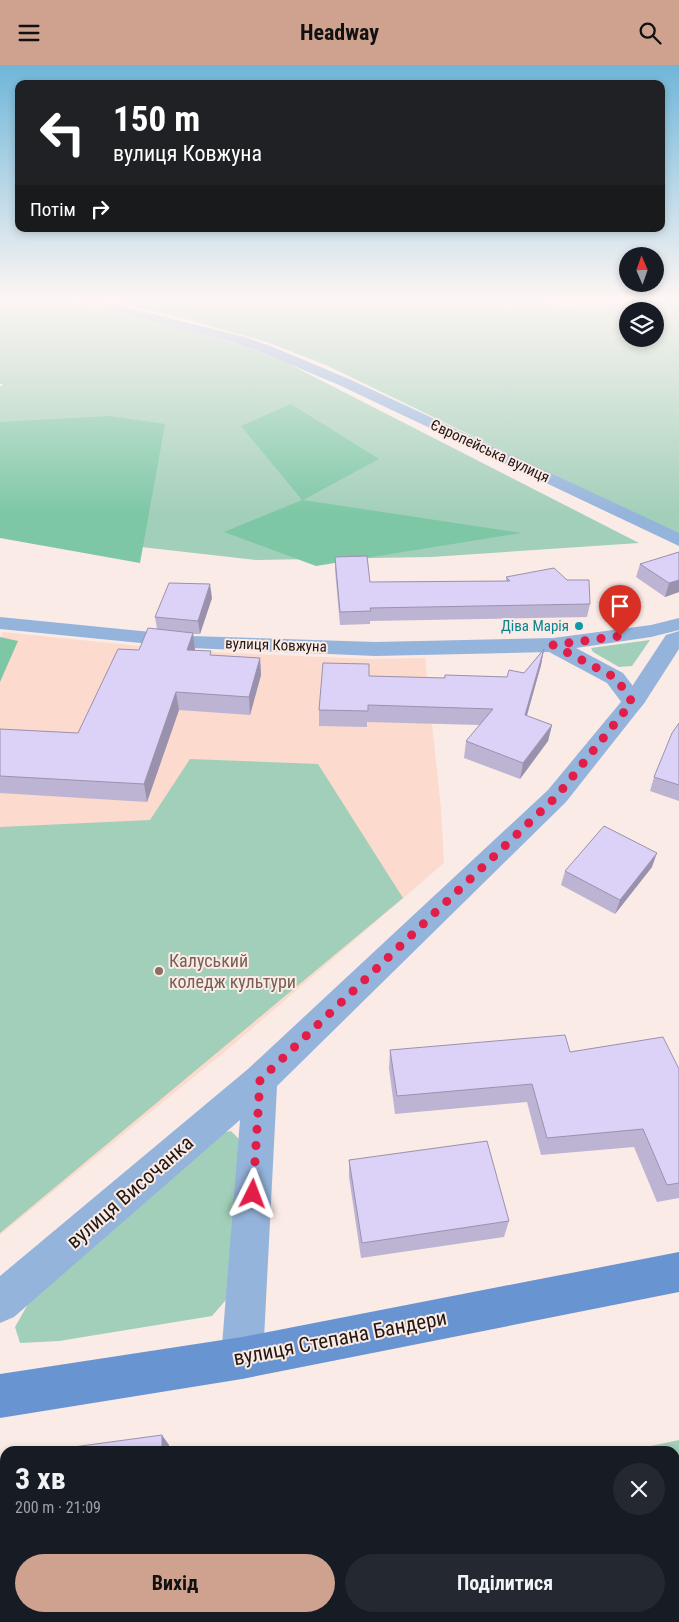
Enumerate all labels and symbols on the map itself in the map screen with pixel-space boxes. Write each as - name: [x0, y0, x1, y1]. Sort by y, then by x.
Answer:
- north arrow: [619, 247, 664, 293]
- street label: Європейська вулиця: [428, 415, 552, 487]
- pin: [599, 585, 641, 636]
- place label: Діва Марія: [501, 617, 569, 635]
- marker: Діва Марія: [573, 620, 585, 632]
- street label: вулиця Ковжуна: [225, 634, 327, 656]
- place label: Калуський коледж культури: [169, 950, 296, 992]
- marker: Калуський коледж культури: [153, 965, 165, 977]
- street label: вулиця Височанка: [62, 1131, 198, 1253]
- position arrow: [226, 1167, 278, 1219]
- street label: вулиця Степана Бандери: [231, 1306, 449, 1370]

